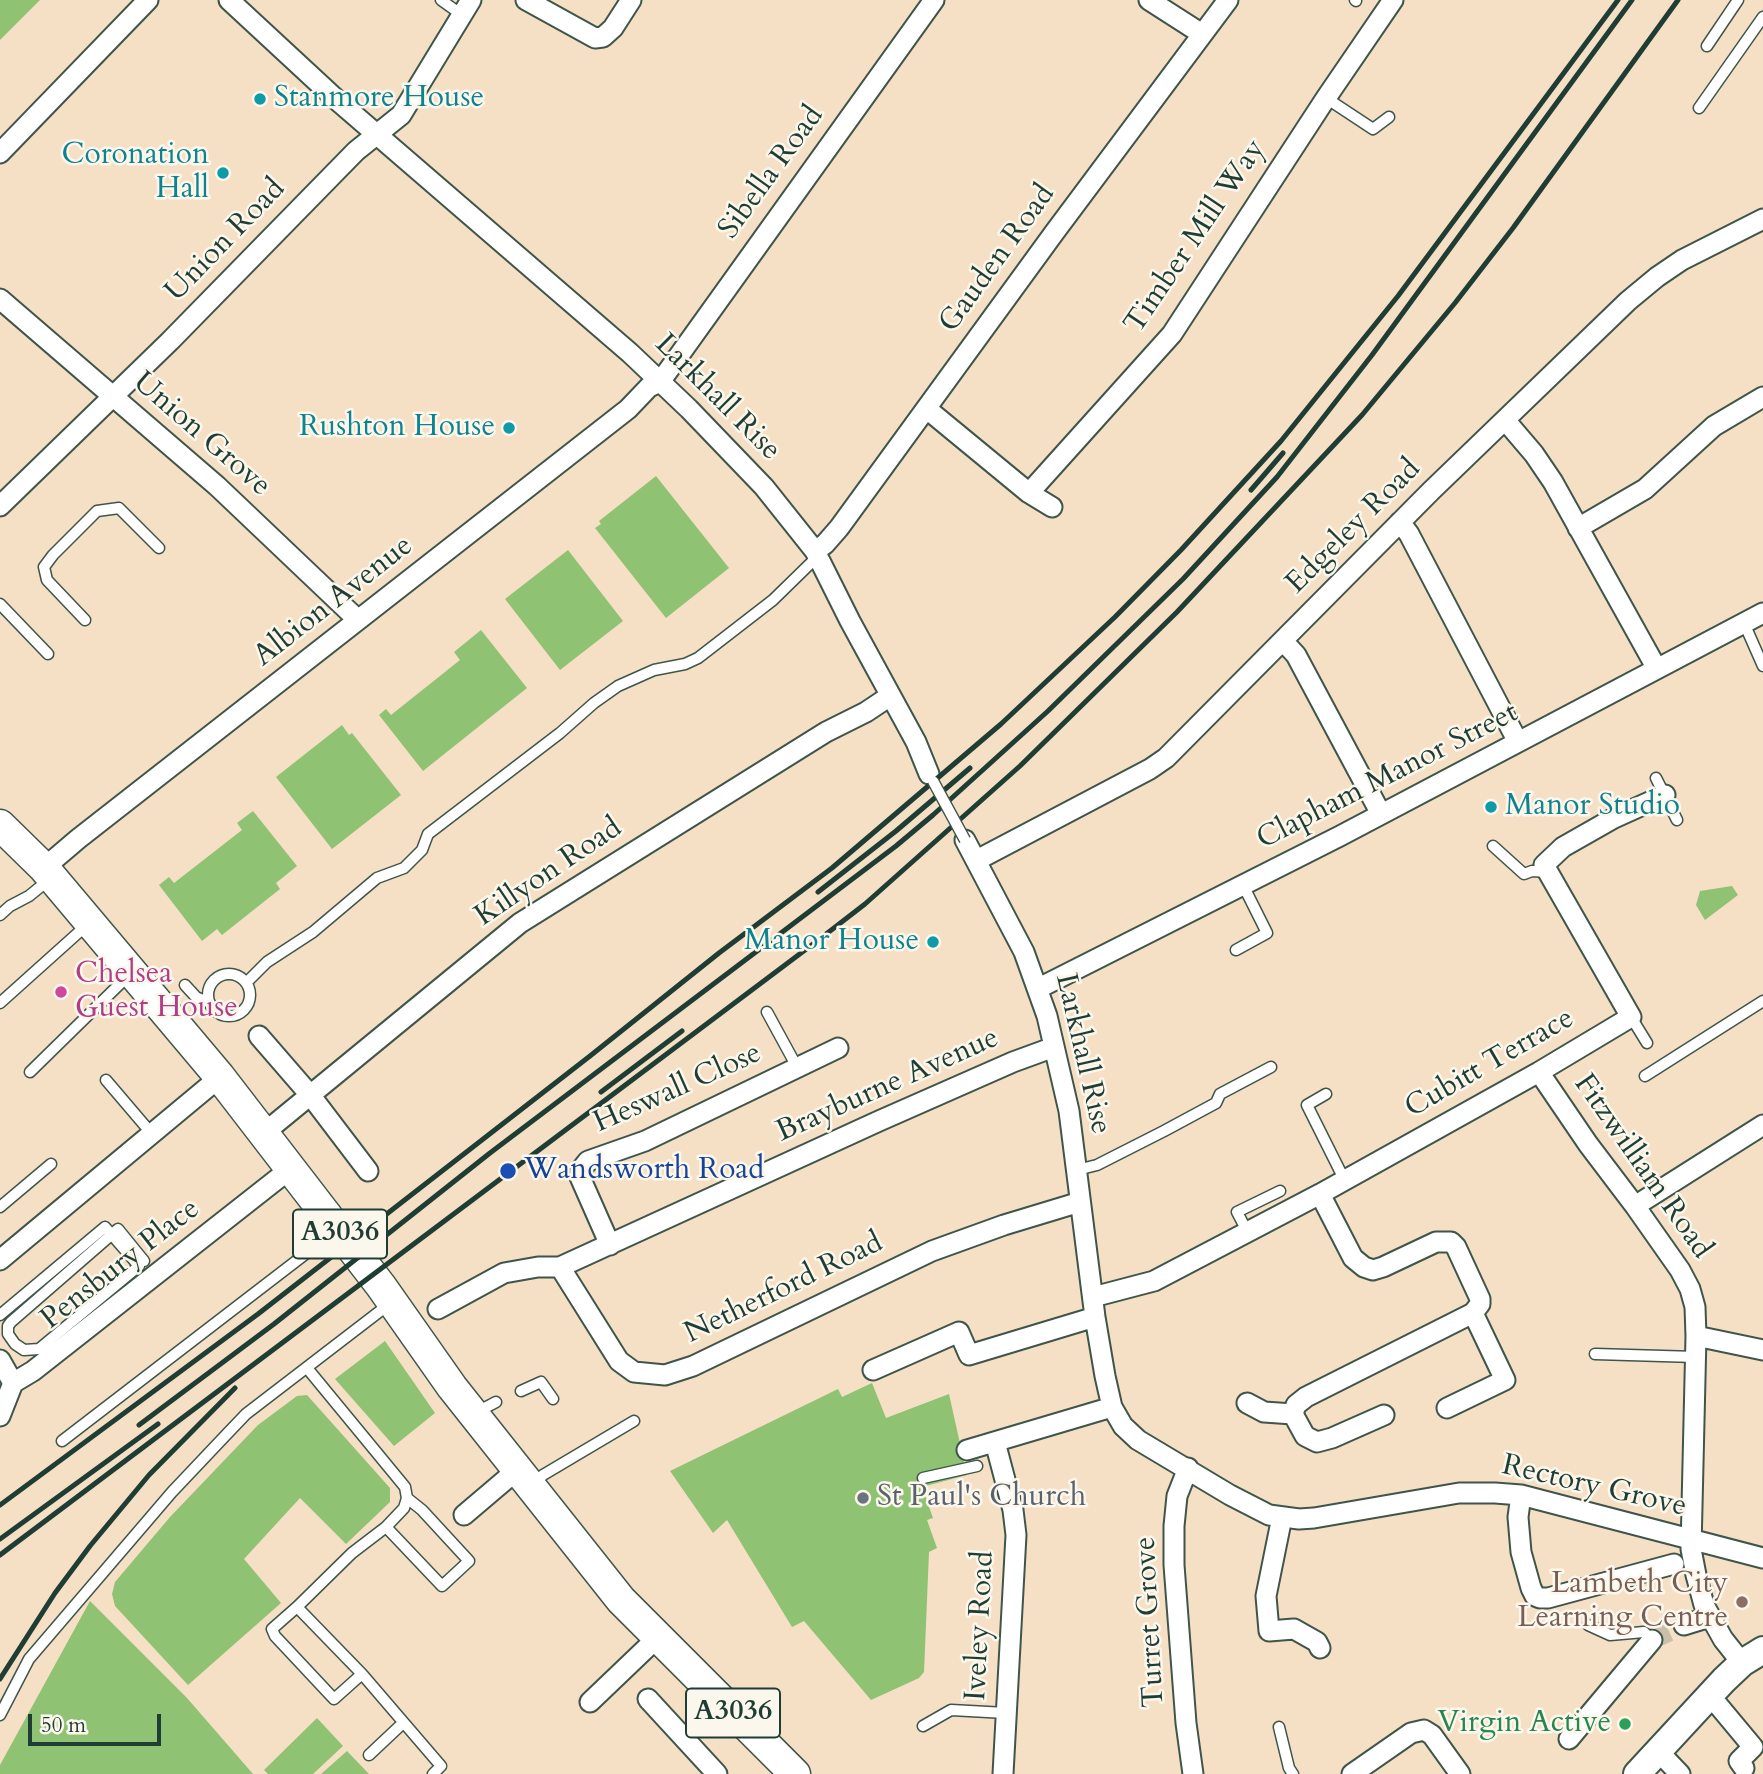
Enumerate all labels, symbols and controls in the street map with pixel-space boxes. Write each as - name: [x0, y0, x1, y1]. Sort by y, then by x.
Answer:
- place label: Stanmore House: [274, 81, 484, 117]
- marker: Stanmore House: [252, 91, 268, 107]
- street label: Sibella Road: [712, 100, 832, 246]
- street label: Timber Mill Way: [1118, 133, 1274, 341]
- place label: Coronation Hall: [61, 138, 209, 208]
- marker: Coronation Hall: [215, 165, 231, 181]
- street label: Union Road: [158, 172, 294, 310]
- street label: Gauden Road: [932, 178, 1064, 340]
- street label: Larkhall Rise: [646, 327, 788, 469]
- street label: Union Grove: [125, 365, 277, 505]
- place label: Rushton House: [299, 410, 495, 446]
- marker: Rushton House: [501, 420, 517, 436]
- street label: Edgeley Road: [1279, 452, 1429, 602]
- street label: Albion Avenue: [247, 529, 421, 675]
- street label: Clapham Manor Street: [1252, 696, 1524, 858]
- place label: Manor Studio: [1505, 789, 1680, 825]
- marker: Manor Studio: [1483, 799, 1499, 815]
- street label: Killyon Road: [469, 811, 629, 935]
- place label: Manor House: [744, 924, 919, 960]
- marker: Manor House: [925, 934, 941, 950]
- place label: Chelsea Guest House: [75, 957, 238, 1028]
- street label: Larkhall Rise: [1046, 970, 1118, 1138]
- marker: Chelsea Guest House: [53, 984, 69, 1000]
- street label: Cubitt Terrace: [1399, 1001, 1581, 1127]
- street label: Brayburne Avenue: [771, 1021, 1005, 1151]
- street label: Heswall Close: [589, 1036, 767, 1142]
- street label: Fitzwilliam Road: [1565, 1068, 1719, 1266]
- place label: Wandsworth Road: [524, 1153, 764, 1189]
- marker: Wandsworth Road: [498, 1161, 518, 1181]
- street label: Pensbury Place: [34, 1192, 208, 1338]
- road number: A3036: [293, 1210, 387, 1258]
- street label: Netherford Road: [679, 1225, 889, 1353]
- street label: Rectory Grove: [1498, 1448, 1690, 1526]
- place label: St Paul's Church: [877, 1480, 1086, 1516]
- marker: St Paul's Church: [855, 1490, 871, 1506]
- street label: Turret Grove: [1129, 1536, 1173, 1708]
- street label: Iveley Road: [959, 1550, 1003, 1702]
- place label: Lambeth City Learning Centre: [1517, 1567, 1728, 1638]
- marker: Lambeth City Learning Centre: [1734, 1594, 1750, 1610]
- road number: A3036: [686, 1688, 780, 1738]
- scale bar: [32, 1700, 164, 1744]
- place label: Virgin Active: [1437, 1706, 1611, 1742]
- text: 50 m: [41, 1711, 86, 1740]
- marker: Virgin Active: [1617, 1716, 1633, 1732]

